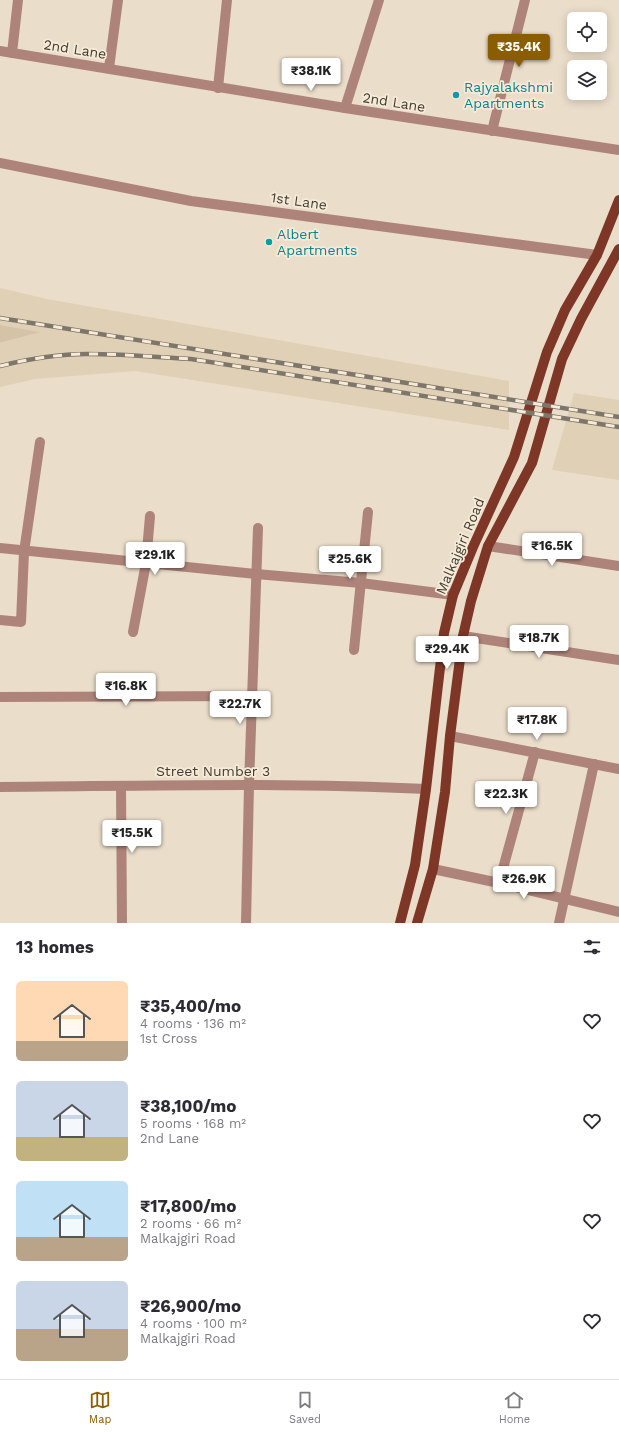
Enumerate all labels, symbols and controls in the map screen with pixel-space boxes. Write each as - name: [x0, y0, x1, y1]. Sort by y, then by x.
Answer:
- map controls: [567, 12, 607, 100]
- button: locate: [567, 12, 607, 52]
- pin: ₹35.4K: [486, 34, 552, 68]
- street label: 2nd Lane: [42, 36, 108, 62]
- text: ₹35.4K: [497, 39, 541, 54]
- pin: ₹38.1K: [278, 58, 344, 92]
- button: layers: [567, 60, 607, 100]
- text: ₹38.1K: [291, 63, 331, 78]
- place label: Rajyalakshmi Apartments: [464, 79, 553, 111]
- street label: 2nd Lane: [361, 89, 427, 115]
- marker: Rajyalakshmi Apartments: [451, 90, 461, 100]
- street label: 1st Lane: [270, 189, 328, 213]
- place label: Albert Apartments: [277, 226, 357, 258]
- marker: Albert Apartments: [264, 237, 274, 247]
- street label: Malkajgiri Road: [432, 495, 488, 597]
- pin: ₹16.5K: [519, 533, 585, 567]
- text: ₹16.5K: [531, 538, 573, 553]
- pin: ₹29.1K: [122, 542, 188, 576]
- pin: ₹25.6K: [317, 546, 383, 580]
- text: ₹29.1K: [135, 547, 175, 562]
- text: ₹25.6K: [328, 551, 372, 566]
- pin: ₹18.7K: [506, 625, 572, 659]
- text: ₹18.7K: [519, 630, 559, 645]
- pin: ₹29.4K: [414, 636, 480, 670]
- text: ₹29.4K: [425, 641, 469, 656]
- pin: ₹16.8K: [93, 673, 159, 707]
- text: ₹16.8K: [105, 678, 147, 693]
- pin: ₹22.7K: [207, 691, 273, 725]
- text: ₹22.7K: [219, 696, 261, 711]
- pin: ₹17.8K: [504, 707, 570, 741]
- text: ₹17.8K: [517, 712, 557, 727]
- street label: Street Number 3: [156, 763, 270, 779]
- pin: ₹22.3K: [473, 781, 539, 815]
- text: ₹22.3K: [484, 786, 528, 801]
- pin: ₹15.5K: [99, 820, 165, 854]
- text: ₹15.5K: [111, 825, 153, 840]
- pin: ₹26.9K: [491, 866, 557, 900]
- text: ₹26.9K: [502, 871, 546, 886]
- icon: filters: [581, 936, 603, 958]
- text: 13 homes: [16, 937, 94, 957]
- text: ₹35,400/mo: [140, 996, 241, 1016]
- icon: home: [48, 997, 96, 1045]
- icon: heart: [581, 1010, 603, 1032]
- text: 4 rooms · 136 m²: [140, 1016, 246, 1031]
- text: 1st Cross: [140, 1031, 197, 1046]
- text: ₹38,100/mo: [140, 1096, 237, 1116]
- icon: home: [48, 1097, 96, 1145]
- icon: heart: [581, 1110, 603, 1132]
- text: 5 rooms · 168 m²: [140, 1116, 246, 1131]
- text: 2nd Lane: [140, 1131, 199, 1146]
- text: ₹17,800/mo: [140, 1196, 237, 1216]
- icon: home: [48, 1197, 96, 1245]
- icon: heart: [581, 1210, 603, 1232]
- text: 2 rooms · 66 m²: [140, 1216, 241, 1231]
- text: Malkajgiri Road: [140, 1231, 236, 1246]
- text: ₹26,900/mo: [140, 1296, 241, 1316]
- icon: home: [48, 1297, 96, 1345]
- icon: heart: [581, 1310, 603, 1332]
- text: 4 rooms · 100 m²: [140, 1316, 247, 1331]
- text: Malkajgiri Road: [140, 1331, 236, 1346]
- tab: Map: [89, 1389, 111, 1426]
- tab: Saved: [289, 1389, 321, 1426]
- tab: Home: [499, 1389, 530, 1426]

